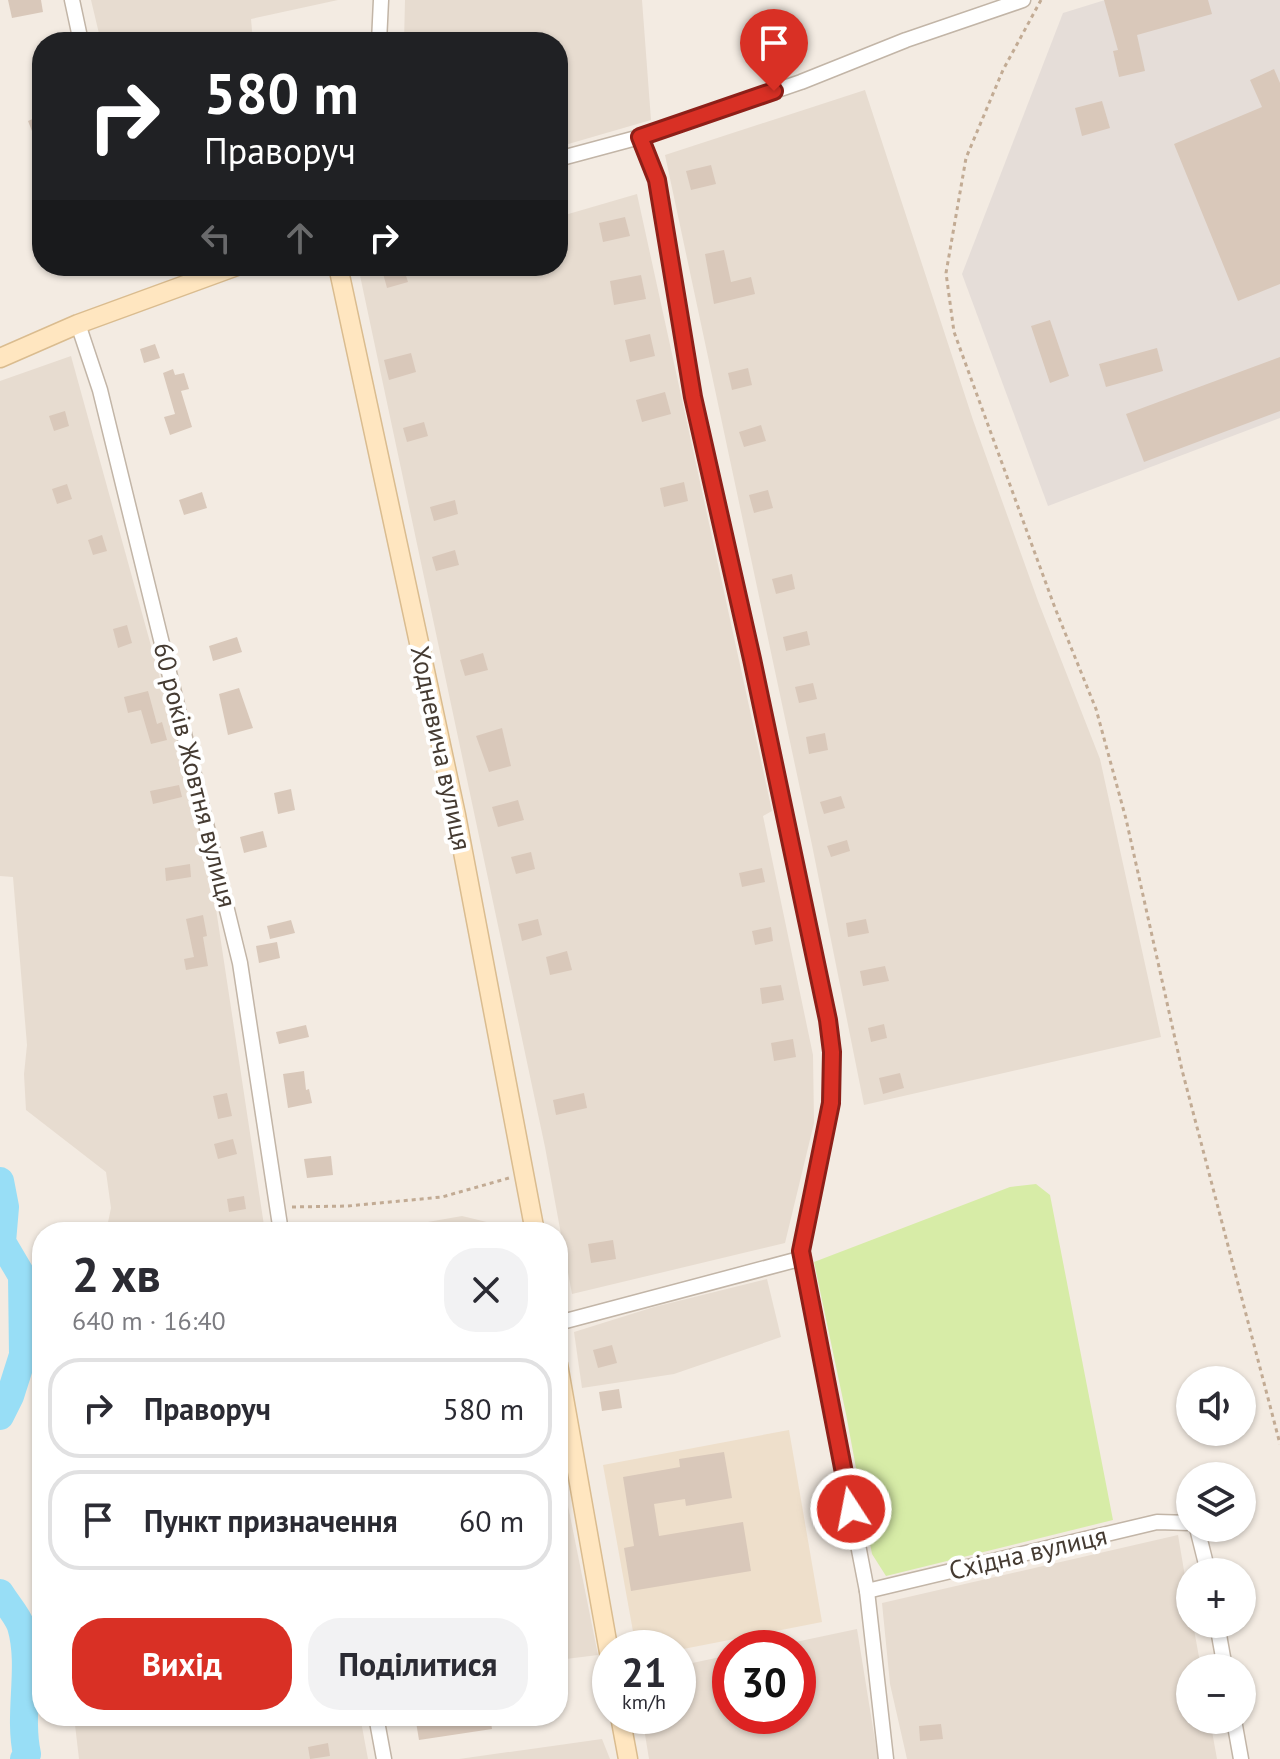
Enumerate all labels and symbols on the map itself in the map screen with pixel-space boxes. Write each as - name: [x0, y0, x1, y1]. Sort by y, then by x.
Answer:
- pin: [740, 9, 808, 91]
- street label: 60 років Жовтня вулиця: [147, 639, 244, 911]
- street label: Ходневича вулиця: [404, 643, 479, 853]
- position arrow: [809, 1467, 893, 1551]
- street label: Східна вулиця: [946, 1518, 1110, 1587]
- speed limit sign: 30: [712, 1630, 816, 1734]

